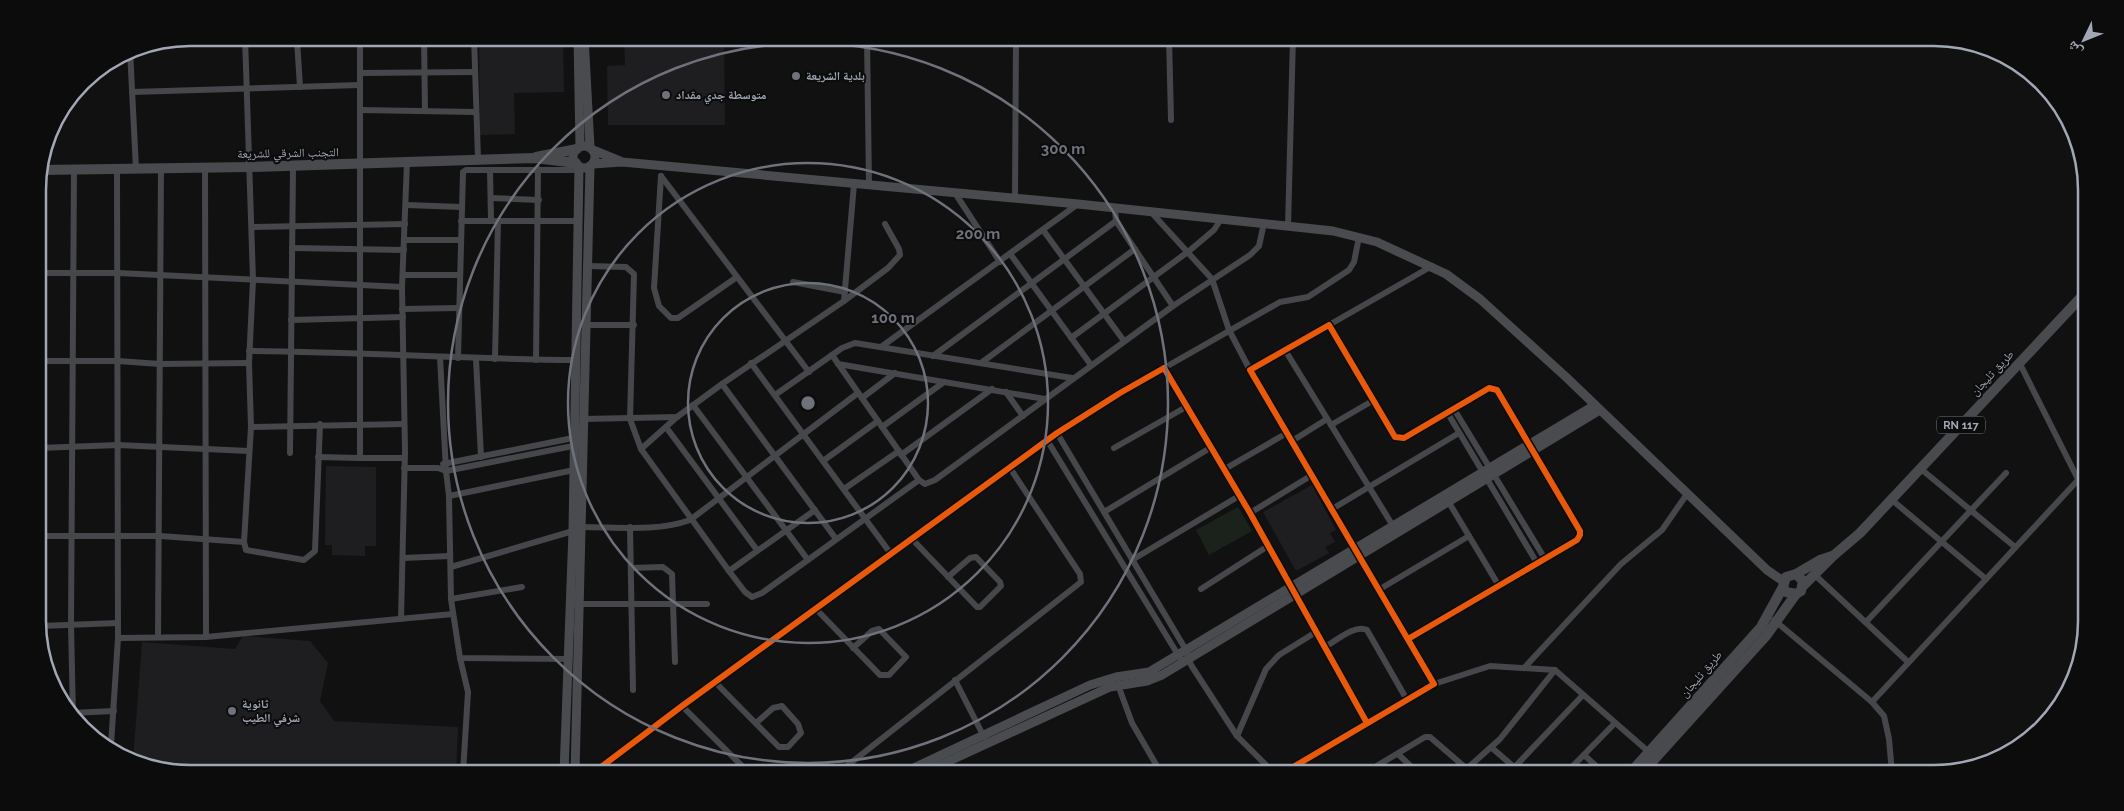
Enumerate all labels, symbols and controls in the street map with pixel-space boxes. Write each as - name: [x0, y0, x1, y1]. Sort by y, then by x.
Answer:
- north arrow: [2059, 15, 2109, 65]
- text: ش: [2063, 37, 2086, 60]
- place label: بلدية الشريعة: [806, 69, 865, 83]
- marker: بلدية الشريعة: [790, 70, 802, 82]
- place label: متوسطة جدي مقداد: [676, 88, 767, 105]
- marker: متوسطة جدي مقداد: [660, 89, 672, 101]
- text: 300 m: [1041, 140, 1085, 158]
- street label: التجنب الشرقي للشريعة: [237, 145, 339, 164]
- text: 200 m: [956, 225, 1000, 243]
- text: 100 m: [871, 309, 915, 327]
- street label: طريق ثليجان: [1967, 347, 2017, 399]
- centre of rings: [799, 394, 817, 412]
- road number: RN 117: [1937, 416, 1985, 434]
- street label: طريق ثليجان: [1677, 648, 1725, 700]
- place label: ثانوية شرفي الطيب: [242, 697, 300, 728]
- marker: ثانوية شرفي الطيب: [226, 705, 238, 717]

